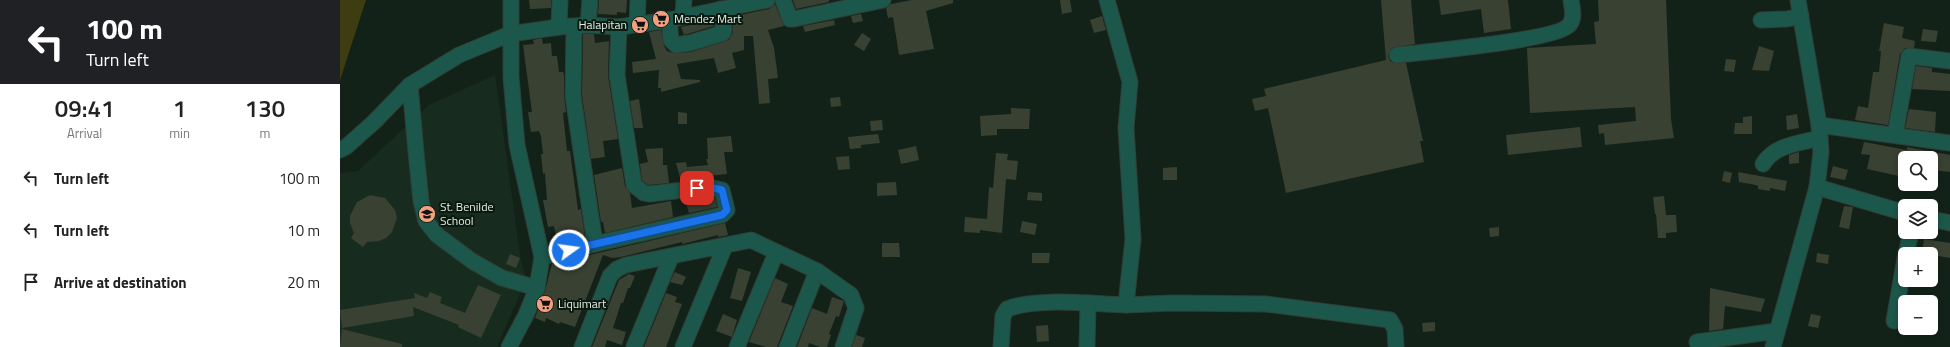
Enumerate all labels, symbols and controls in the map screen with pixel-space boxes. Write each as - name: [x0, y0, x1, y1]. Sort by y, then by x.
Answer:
- text: 100 m: [86, 7, 163, 50]
- supermarket icon: Mendez Mart: [651, 9, 671, 29]
- place label: Mendez Mart: [674, 9, 742, 28]
- place label: Halapitan: [578, 15, 627, 34]
- supermarket icon: Halapitan: [630, 15, 650, 35]
- icon: left: [20, 16, 72, 68]
- text: Turn left: [86, 46, 149, 73]
- text: 09:41: [55, 90, 114, 126]
- text: 1: [173, 90, 186, 126]
- text: 130: [245, 90, 285, 126]
- text: Arrival: [67, 123, 102, 143]
- text: min: [169, 123, 190, 143]
- text: m: [260, 123, 270, 143]
- map controls: [1898, 151, 1938, 335]
- button: search: [1898, 151, 1938, 191]
- icon: left: [20, 167, 42, 189]
- text: Turn left: [54, 167, 109, 190]
- text: 100 m: [279, 167, 320, 190]
- pin: [680, 171, 714, 205]
- icon: arrive: [686, 177, 708, 199]
- place label: St. Benilde School: [440, 197, 494, 230]
- button: layers: [1898, 199, 1938, 239]
- school or university icon: St. Benilde School: [417, 204, 437, 224]
- icon: left: [20, 219, 42, 241]
- text: Turn left: [54, 219, 109, 242]
- text: 10 m: [287, 219, 320, 242]
- position arrow: [548, 229, 590, 271]
- button: +: [1898, 247, 1938, 287]
- icon: arrive: [20, 271, 42, 293]
- text: Arrive at destination: [54, 271, 187, 294]
- text: 20 m: [287, 271, 320, 294]
- supermarket icon: Liquimart: [535, 294, 555, 314]
- place label: Liquimart: [558, 294, 607, 313]
- button: −: [1898, 295, 1938, 335]

